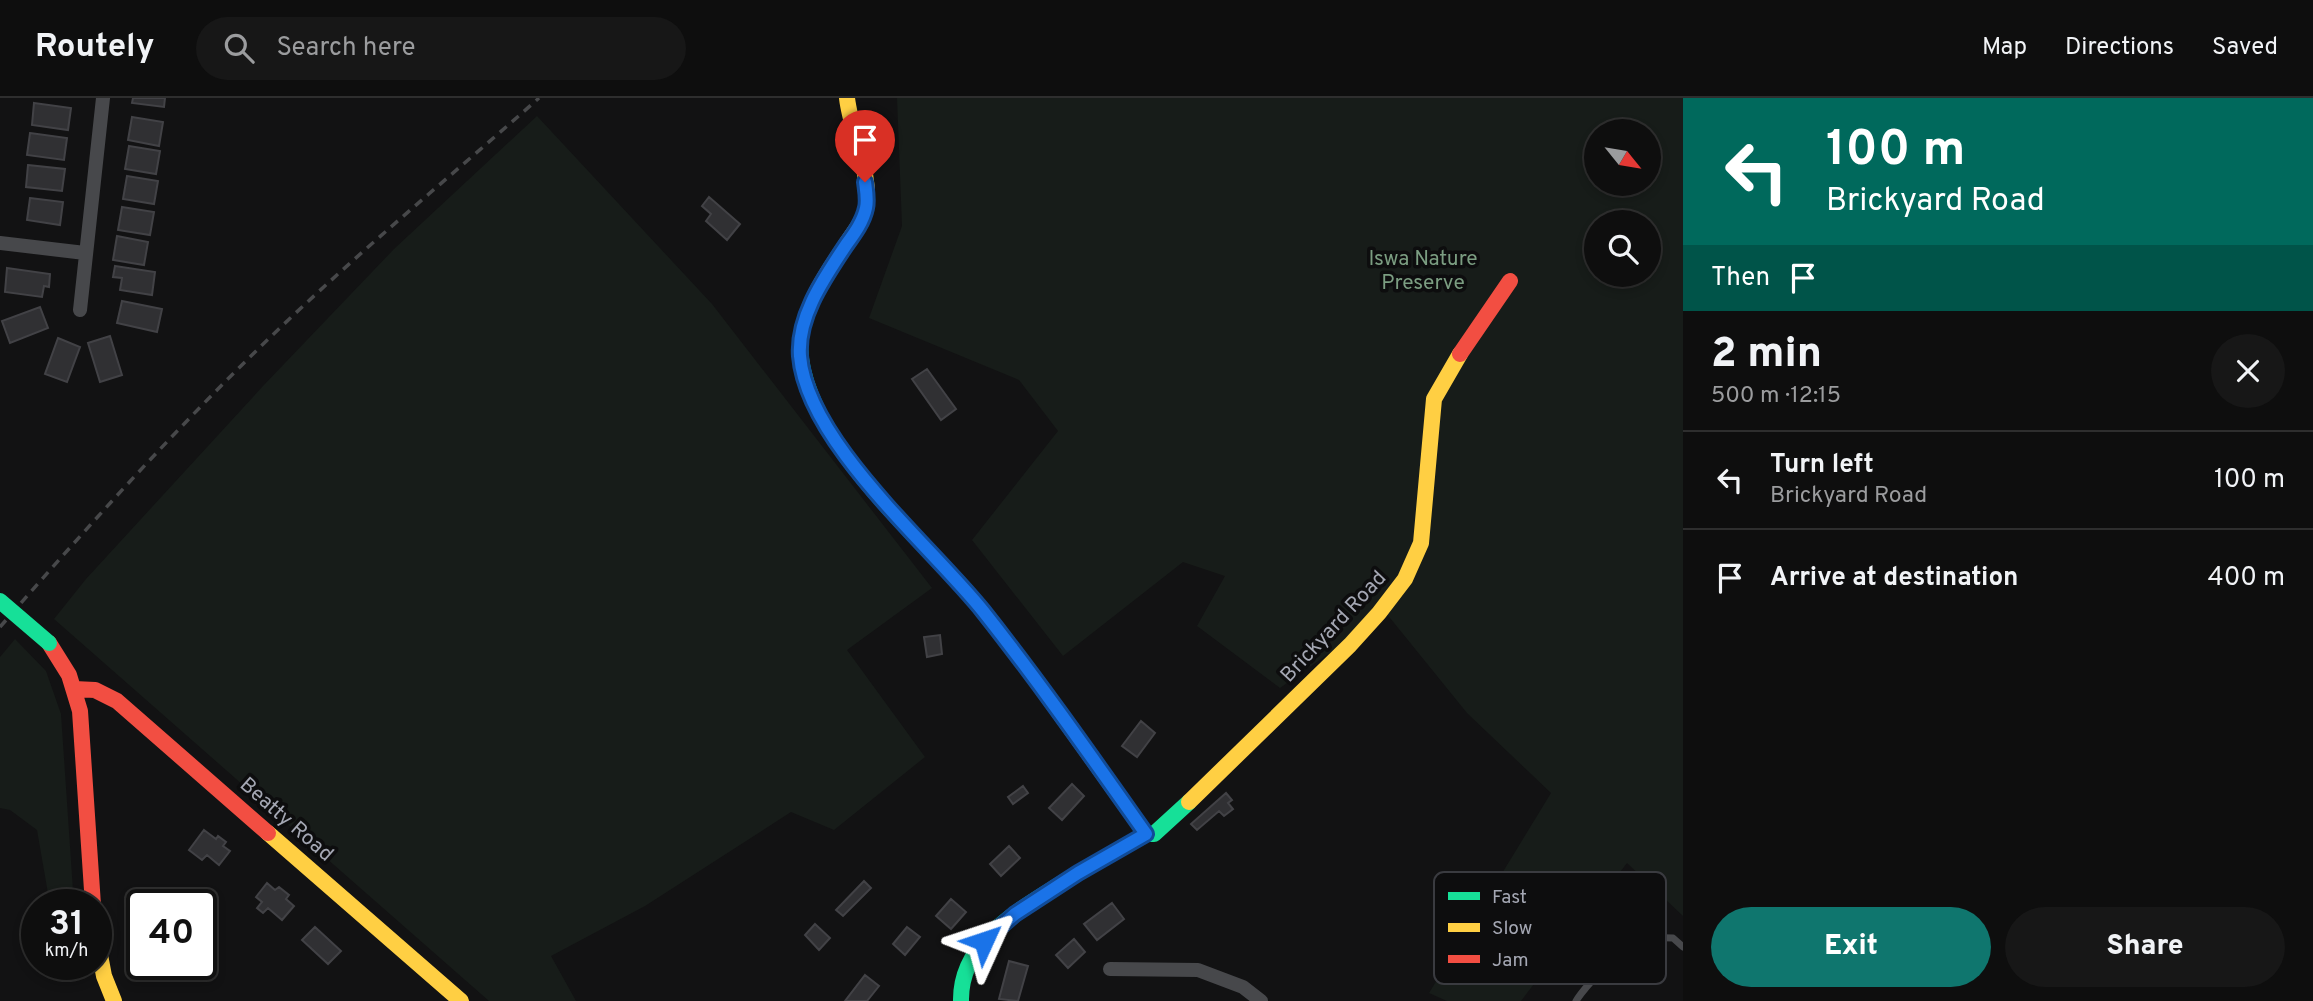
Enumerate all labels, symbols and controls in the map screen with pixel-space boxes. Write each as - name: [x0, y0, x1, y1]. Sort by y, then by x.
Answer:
- search box: [196, 17, 686, 80]
- text: Routely: [35, 27, 154, 69]
- icon: search: [220, 29, 258, 67]
- text: Search here: [276, 32, 415, 65]
- text: Map: [1982, 33, 2027, 63]
- text: Directions: [2065, 33, 2174, 63]
- text: Saved: [2212, 33, 2278, 63]
- pin: [835, 110, 895, 182]
- north arrow: [1584, 119, 1661, 196]
- map controls: [1584, 119, 1661, 287]
- icon: arrive: [846, 121, 884, 159]
- text: 100 m: [1826, 121, 1965, 183]
- icon: left: [1711, 126, 1802, 217]
- text: Brickyard Road: [1826, 182, 2045, 222]
- button: search: [1584, 210, 1661, 287]
- park label: Iswa Nature Preserve: [1368, 246, 1478, 297]
- icon: arrive: [1784, 259, 1822, 297]
- text: Then: [1711, 262, 1770, 295]
- text: 2 min: [1711, 329, 1822, 382]
- button: close: [2211, 334, 2285, 408]
- text: 500 m · 12:15: [1711, 382, 1841, 411]
- text: Turn left: [1770, 449, 1874, 482]
- icon: left: [1711, 461, 1749, 499]
- text: 100 m: [2214, 464, 2285, 497]
- text: Brickyard Road: [1770, 482, 1927, 511]
- icon: arrive: [1711, 559, 1749, 597]
- text: Arrive at destination: [1770, 562, 2018, 595]
- text: 400 m: [2208, 562, 2285, 595]
- street label: Brickyard Road: [1275, 565, 1393, 689]
- street label: Beatty Road: [233, 772, 339, 868]
- legend: [1434, 872, 1666, 984]
- text: Fast: [1492, 886, 1527, 910]
- speed limit sign: 40: [126, 889, 217, 980]
- text: 31: [49, 903, 84, 947]
- position arrow: [947, 904, 1021, 978]
- button: Exit: [1711, 907, 1991, 987]
- button: Share: [2005, 907, 2285, 987]
- text: Slow: [1492, 917, 1532, 941]
- text: km/h: [45, 940, 88, 963]
- text: Jam: [1492, 949, 1529, 973]

